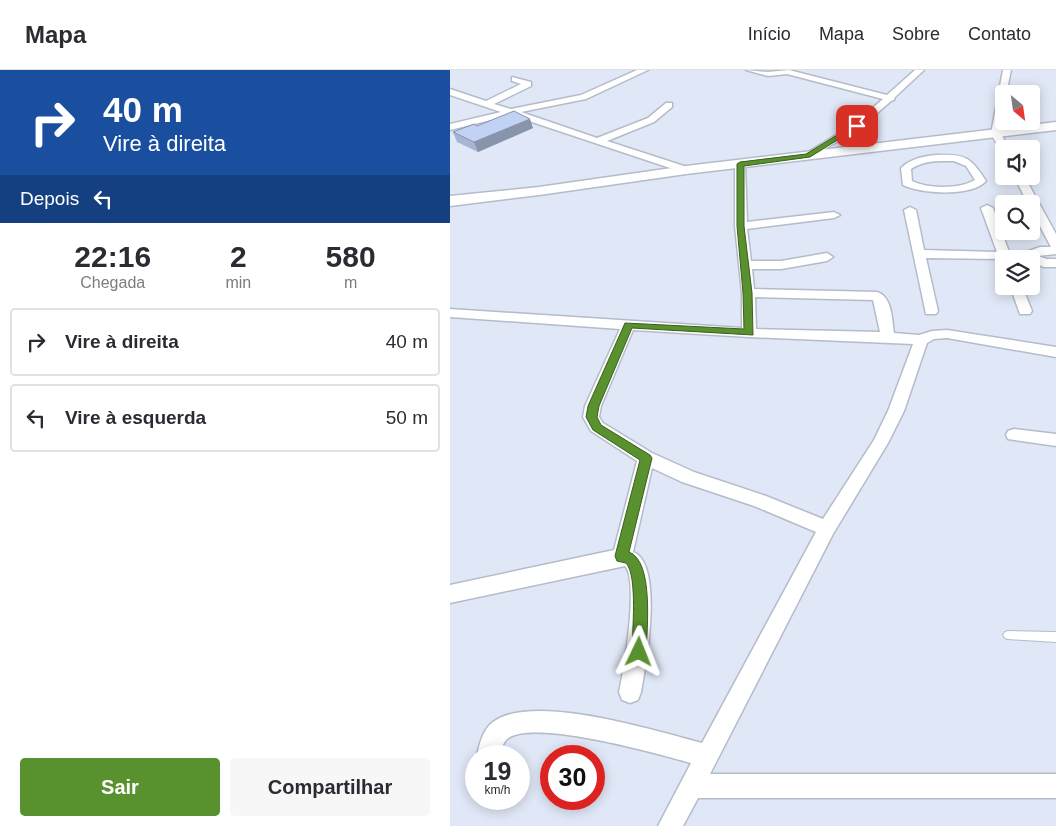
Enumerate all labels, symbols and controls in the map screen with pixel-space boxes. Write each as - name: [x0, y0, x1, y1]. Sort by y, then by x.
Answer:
- text: Mapa: [25, 21, 86, 48]
- text: Início: [748, 24, 791, 44]
- text: Mapa: [819, 24, 864, 44]
- text: Sobre: [892, 24, 940, 44]
- text: Contato: [968, 24, 1031, 44]
- north arrow: [995, 85, 1040, 130]
- map controls: [995, 85, 1040, 295]
- icon: right: [20, 90, 85, 155]
- text: 40 m: [103, 90, 183, 129]
- pin: [836, 105, 878, 147]
- icon: arrive: [843, 112, 871, 140]
- text: Vire à direita: [103, 131, 226, 156]
- button: sound: [995, 140, 1040, 185]
- icon: left: [89, 185, 117, 213]
- text: Depois: [20, 188, 79, 209]
- button: search: [995, 195, 1040, 240]
- text: 22:16: [74, 240, 151, 273]
- text: 2: [230, 240, 247, 273]
- text: 580: [326, 240, 376, 273]
- button: layers: [995, 250, 1040, 295]
- text: Chegada: [80, 274, 145, 291]
- text: min: [225, 274, 251, 291]
- text: m: [344, 274, 357, 291]
- icon: right: [22, 328, 50, 356]
- text: Vire à direita: [65, 331, 179, 352]
- text: 40 m: [386, 331, 428, 352]
- icon: left: [22, 404, 50, 432]
- text: Vire à esquerda: [65, 407, 206, 428]
- text: 50 m: [386, 407, 428, 428]
- position arrow: [612, 625, 664, 677]
- speed limit sign: 30: [540, 745, 605, 810]
- text: 19: [484, 757, 511, 785]
- button: Sair: [20, 758, 220, 816]
- button: Compartilhar: [230, 758, 430, 816]
- text: km/h: [484, 783, 511, 797]

